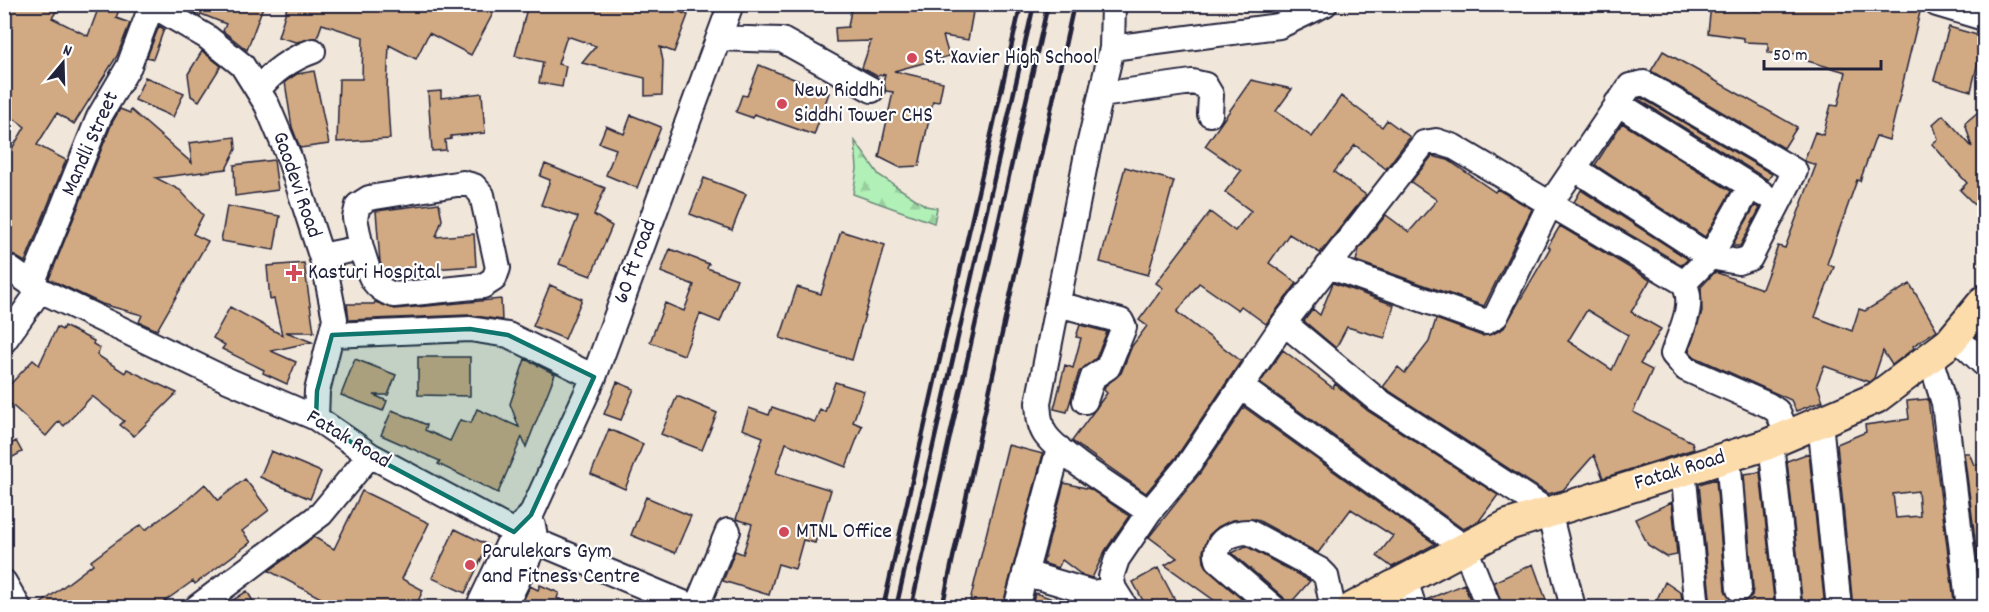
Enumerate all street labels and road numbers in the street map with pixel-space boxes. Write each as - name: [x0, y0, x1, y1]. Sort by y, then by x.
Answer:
- street label: Mandli Street: [54, 87, 128, 201]
- street label: Gaodevi Road: [263, 128, 329, 242]
- street label: 60 ft road: [607, 216, 665, 308]
- street label: Fatak Road: [300, 403, 396, 477]
- street label: Fatak Road: [1631, 442, 1729, 500]

